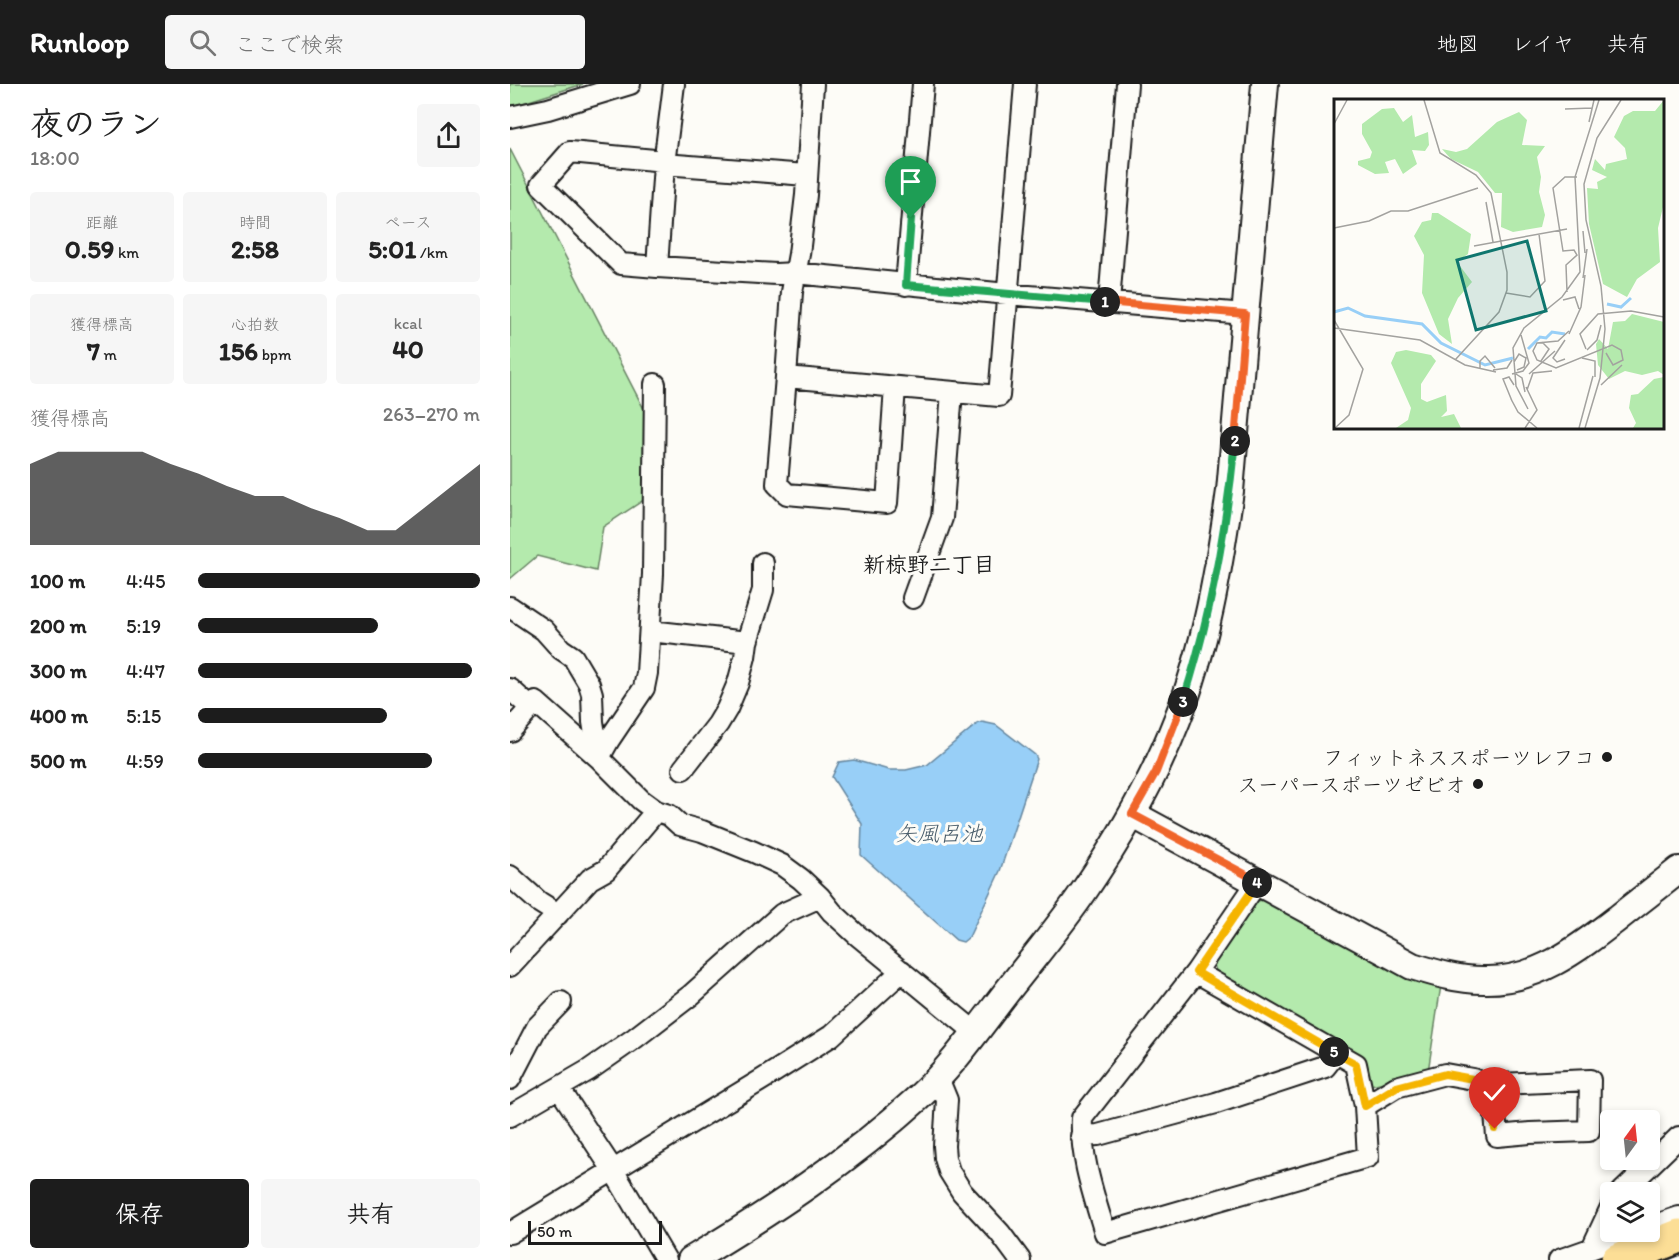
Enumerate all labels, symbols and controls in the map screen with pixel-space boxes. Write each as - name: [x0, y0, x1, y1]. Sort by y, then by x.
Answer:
- search box: [165, 15, 585, 69]
- text: Runloop: [30, 25, 129, 59]
- icon: search: [186, 26, 219, 59]
- text: ここで検索: [234, 31, 344, 58]
- text: 地図: [1437, 31, 1479, 56]
- text: レイヤ: [1512, 31, 1574, 56]
- text: 共有: [1607, 31, 1649, 56]
- inset map: [1334, 99, 1664, 429]
- text: 夜のラン: [30, 104, 162, 143]
- button: share: [417, 104, 480, 167]
- text: 18:00: [30, 146, 80, 170]
- pin: [885, 156, 936, 218]
- icon: arrive: [894, 165, 927, 198]
- text: 距離: [86, 213, 118, 232]
- text: 時間: [239, 213, 271, 232]
- text: ペース: [384, 213, 432, 232]
- text: 0.59: [65, 233, 114, 265]
- text: 2:58: [231, 233, 279, 265]
- text: 5:01: [368, 233, 416, 265]
- text: km: [114, 243, 139, 262]
- text: /km: [416, 243, 448, 262]
- pin: 1: [1090, 287, 1120, 317]
- text: 1: [1101, 292, 1109, 311]
- text: kcal: [394, 314, 422, 333]
- text: 獲得標高: [70, 315, 134, 334]
- text: 心拍数: [231, 315, 279, 334]
- text: 40: [392, 333, 424, 365]
- text: 7: [87, 335, 100, 367]
- text: 156: [219, 335, 258, 367]
- text: m: [100, 345, 117, 364]
- text: bpm: [258, 345, 291, 364]
- text: 263–270 m: [383, 402, 480, 426]
- text: 獲得標高: [30, 406, 110, 430]
- pin: 2: [1220, 426, 1250, 456]
- text: 2: [1231, 431, 1239, 450]
- district label: 新椋野二丁目: [863, 551, 995, 578]
- text: 100 m: [30, 569, 85, 593]
- text: 4:45: [126, 569, 165, 593]
- text: 200 m: [30, 614, 86, 638]
- text: 5:19: [126, 614, 161, 638]
- text: 300 m: [30, 659, 87, 683]
- text: 4:47: [126, 659, 165, 683]
- pin: 3: [1168, 687, 1198, 717]
- text: 3: [1179, 692, 1187, 711]
- text: 400 m: [30, 704, 88, 728]
- text: 5:15: [126, 704, 161, 728]
- place label: フィットネススポーツレフコ: [1323, 745, 1595, 770]
- text: 500 m: [30, 749, 86, 773]
- text: 4:59: [126, 749, 164, 773]
- marker: フィットネススポーツレフコ: [1600, 750, 1614, 764]
- place label: スーパースポーツゼビオ: [1238, 772, 1466, 797]
- marker: スーパースポーツゼビオ: [1471, 777, 1485, 791]
- water label: 矢風呂池: [895, 820, 984, 847]
- pin: 4: [1242, 868, 1272, 898]
- text: 4: [1252, 873, 1262, 892]
- pin: 5: [1319, 1037, 1349, 1067]
- text: 5: [1330, 1042, 1338, 1061]
- pin: [1469, 1067, 1520, 1129]
- icon: check: [1478, 1076, 1511, 1109]
- north arrow: [1600, 1110, 1660, 1170]
- map controls: [1600, 1110, 1660, 1242]
- button: 保存: [30, 1179, 249, 1248]
- button: 共有: [261, 1179, 480, 1248]
- button: layers: [1600, 1182, 1660, 1242]
- scale bar: [528, 1218, 662, 1246]
- text: 50 m: [537, 1222, 572, 1241]

